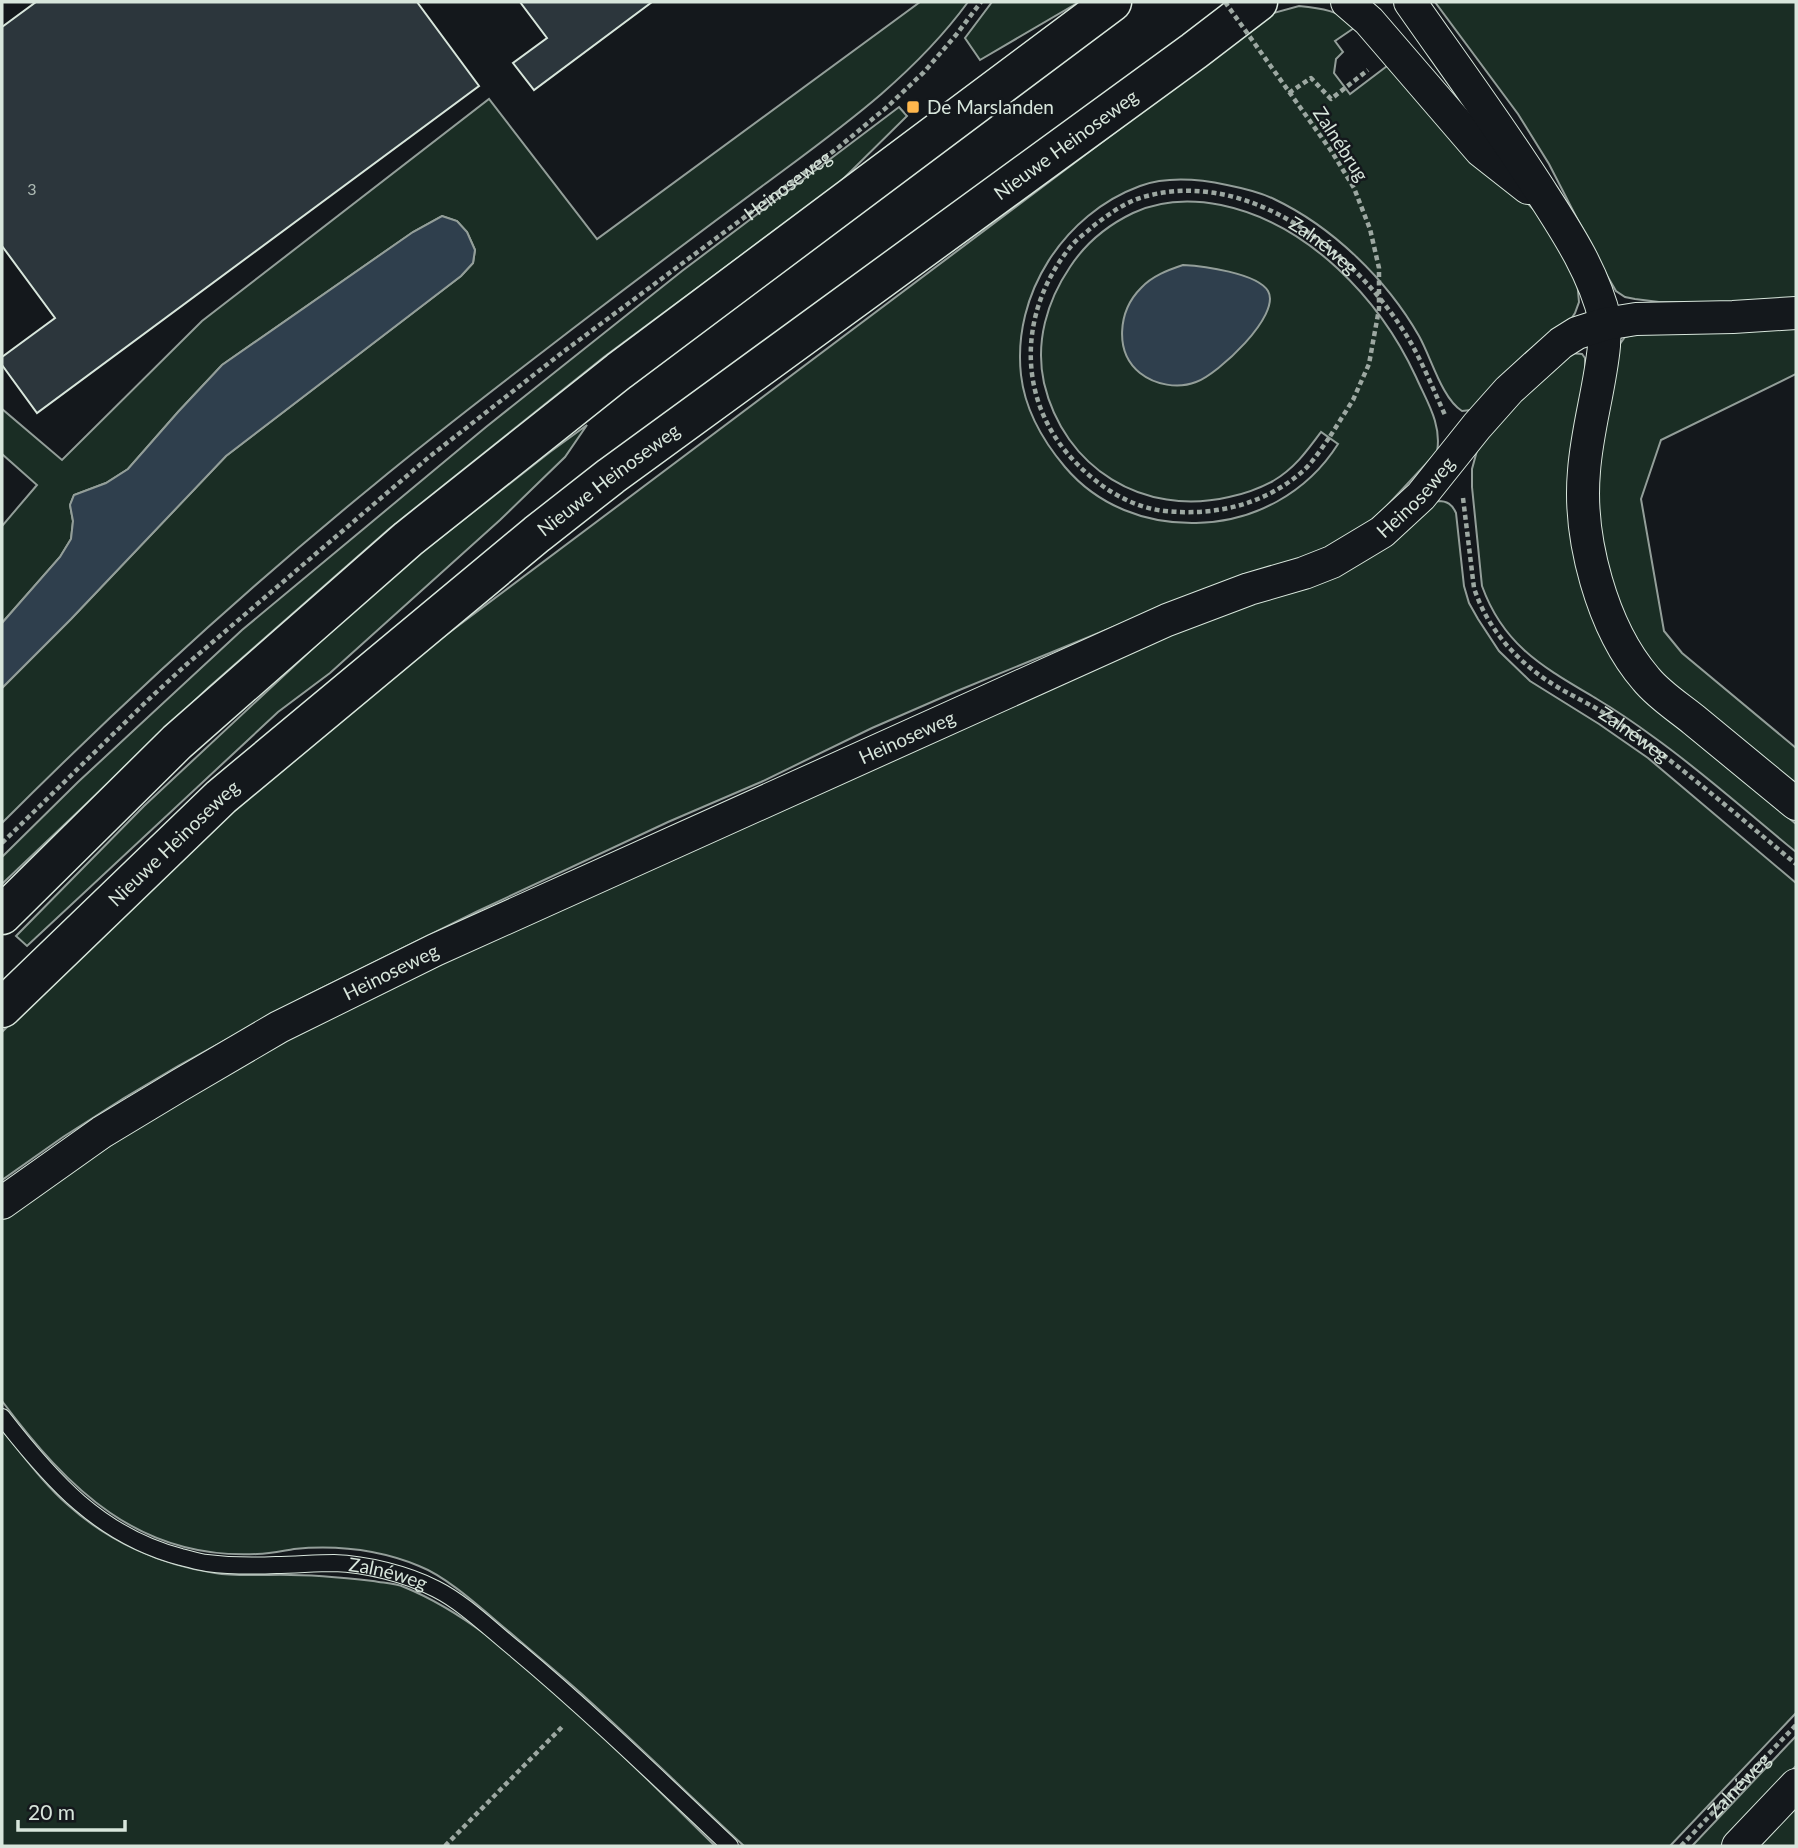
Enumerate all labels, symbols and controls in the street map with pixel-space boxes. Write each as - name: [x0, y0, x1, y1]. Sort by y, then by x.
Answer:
- street label: Nieuwe Heinoseweg: [989, 84, 1142, 204]
- place label: De Marslanden: [927, 95, 1054, 118]
- marker: De Marslanden: [905, 99, 921, 115]
- street label: Zalnébrug: [1309, 102, 1374, 185]
- street label: Heinoseweg: [739, 145, 836, 225]
- house number: 3: [27, 179, 37, 198]
- street label: Zalnéweg: [1285, 211, 1363, 279]
- street label: Nieuwe Heinoseweg: [532, 418, 684, 540]
- street label: Heinoseweg: [1371, 452, 1459, 542]
- street label: Zalnéweg: [1595, 701, 1674, 767]
- street label: Heinoseweg: [855, 705, 958, 768]
- street label: Nieuwe Heinoseweg: [103, 775, 244, 911]
- street label: Heinoseweg: [339, 938, 442, 1005]
- street label: Zalnéweg: [348, 1552, 431, 1595]
- street label: Zalnéweg: [1702, 1748, 1775, 1822]
- scale bar: [18, 1788, 124, 1832]
- text: 20 m: [28, 1799, 75, 1824]

